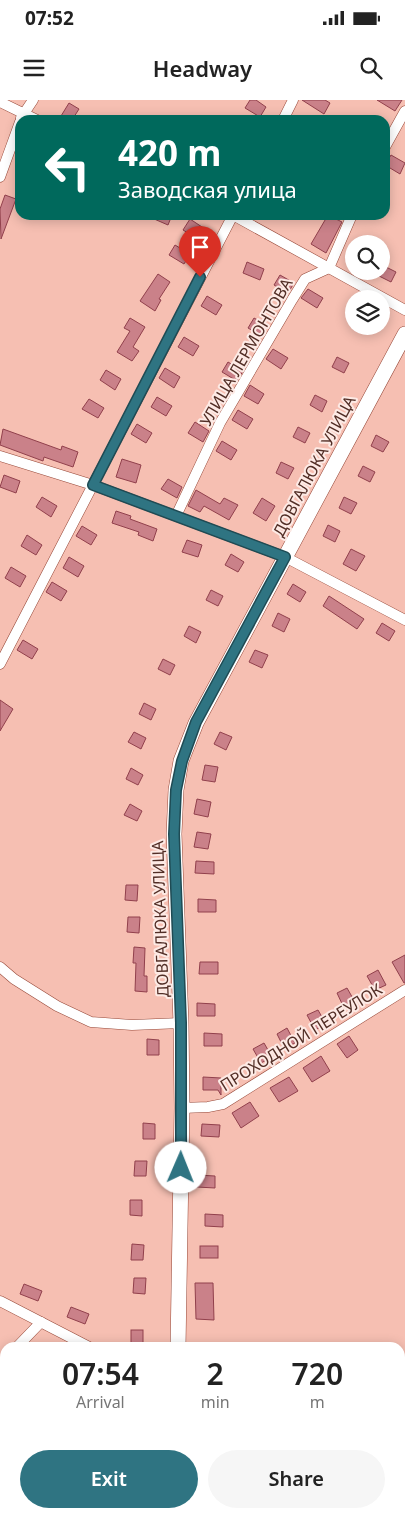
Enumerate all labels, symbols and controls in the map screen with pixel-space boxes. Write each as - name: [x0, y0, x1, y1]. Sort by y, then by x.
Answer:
- text: 07:52: [25, 5, 74, 31]
- text: Headway: [153, 53, 252, 83]
- icon: menu: [20, 54, 48, 82]
- icon: search: [357, 54, 385, 82]
- text: 420 m: [118, 129, 221, 176]
- icon: left: [35, 135, 100, 200]
- text: Заводская улица: [118, 174, 297, 204]
- pin: [179, 226, 221, 277]
- icon: arrive: [186, 233, 214, 261]
- map controls: [345, 235, 390, 335]
- button: search: [345, 235, 390, 280]
- street label: УЛИЦА ЛЕРМОНТОВА: [195, 273, 298, 430]
- button: layers: [345, 290, 390, 335]
- street label: ДОВГАЛЮКА УЛИЦА: [267, 391, 361, 540]
- street label: ДОВГАЛЮКА УЛИЦА: [146, 840, 174, 998]
- street label: ПРОХОДНОЙ ПЕРЕУЛОК: [216, 978, 386, 1096]
- position arrow: [154, 1141, 206, 1193]
- text: 07:54: [62, 1353, 139, 1394]
- text: 2: [207, 1353, 224, 1394]
- text: 720: [292, 1353, 343, 1394]
- text: Arrival: [76, 1391, 125, 1413]
- text: min: [201, 1391, 230, 1413]
- text: m: [310, 1391, 325, 1413]
- button: Exit: [20, 1450, 198, 1508]
- button: Share: [208, 1450, 385, 1508]

